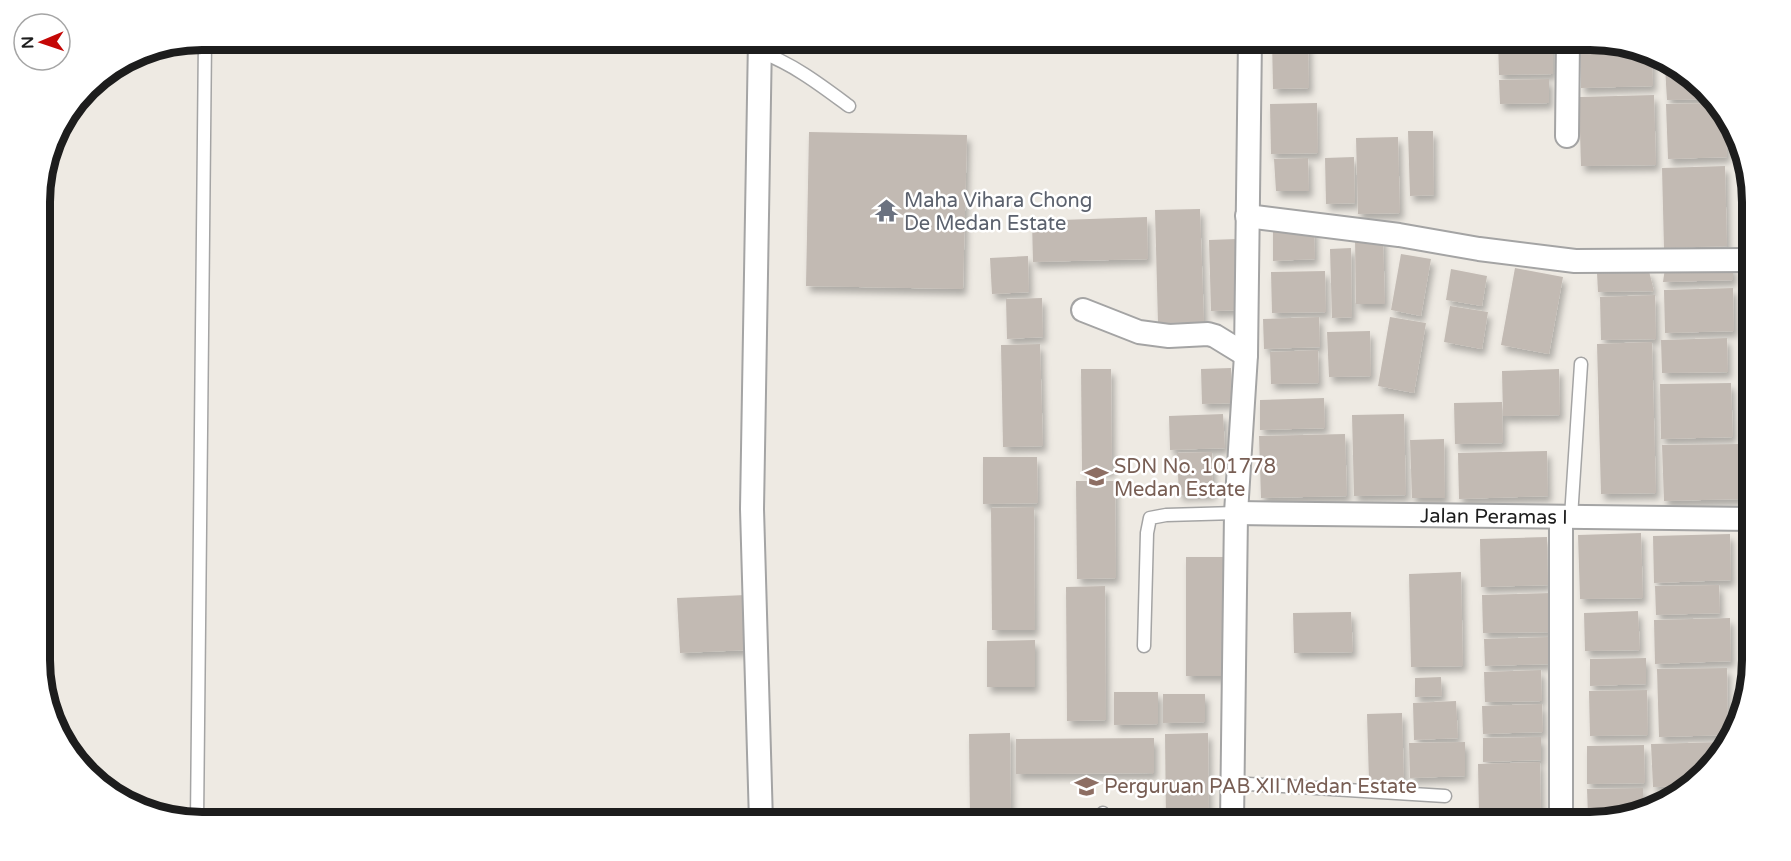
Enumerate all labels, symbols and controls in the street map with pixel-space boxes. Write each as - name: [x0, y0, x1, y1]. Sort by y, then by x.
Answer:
- north arrow: [12, 12, 72, 72]
- text: N: [18, 36, 38, 49]
- place label: Maha Vihara Chong De Medan Estate: [904, 189, 1092, 236]
- temple icon: Maha Vihara Chong De Medan Estate: [873, 198, 899, 224]
- place label: SDN No. 101778 Medan Estate: [1114, 455, 1276, 502]
- school or university icon: SDN No. 101778 Medan Estate: [1083, 464, 1109, 490]
- street label: Jalan Peramas I: [1420, 504, 1568, 530]
- school or university icon: Perguruan PAB XII Medan Estate: [1073, 773, 1099, 799]
- place label: Perguruan PAB XII Medan Estate: [1104, 775, 1417, 799]

